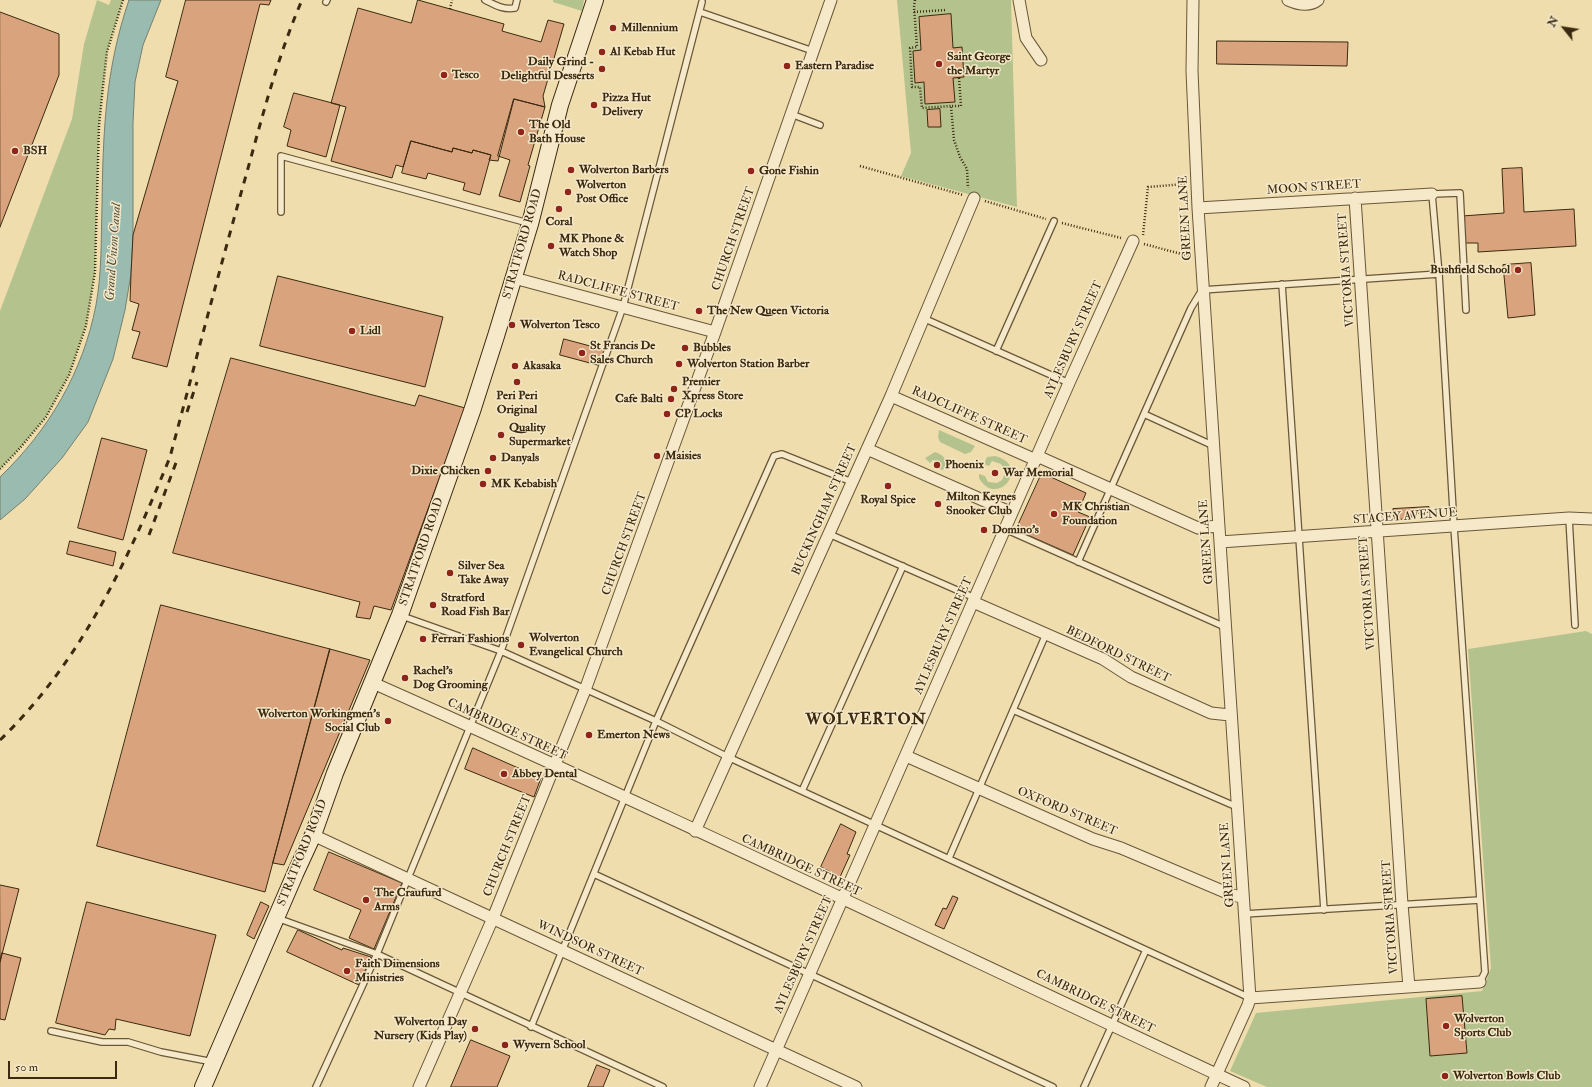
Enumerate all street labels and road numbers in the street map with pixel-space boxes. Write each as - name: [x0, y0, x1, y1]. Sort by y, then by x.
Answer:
- street label: GREEN LANE: [1177, 175, 1195, 261]
- street label: MOON STREET: [1266, 178, 1362, 198]
- street label: CHURCH STREET: [710, 185, 758, 293]
- street label: STRATFORD ROAD: [500, 187, 546, 301]
- street label: VICTORIA STREET: [1336, 212, 1358, 328]
- street label: RADCLIFFE STREET: [556, 269, 680, 315]
- street label: AYLESBURY STREET: [1042, 279, 1106, 401]
- street label: RADCLIFFE STREET: [909, 384, 1029, 448]
- street label: BUCKINGHAM STREET: [789, 442, 861, 578]
- street label: CHURCH STREET: [600, 491, 650, 597]
- street label: STRATFORD ROAD: [397, 496, 447, 608]
- street label: GREEN LANE: [1197, 499, 1217, 585]
- street label: STACEY AVENUE: [1352, 506, 1458, 528]
- street label: VICTORIA STREET: [1357, 535, 1379, 651]
- street label: AYLESBURY STREET: [912, 575, 976, 697]
- street label: BEDFORD STREET: [1063, 623, 1173, 687]
- street label: CAMBRIDGE STREET: [445, 696, 569, 764]
- street label: OXFORD STREET: [1015, 784, 1119, 840]
- street label: CHURCH STREET: [481, 793, 535, 899]
- street label: STRATFORD ROAD: [275, 798, 331, 908]
- street label: GREEN LANE: [1218, 822, 1238, 908]
- street label: CAMBRIDGE STREET: [739, 832, 863, 900]
- street label: VICTORIA STREET: [1380, 859, 1402, 975]
- street label: AYLESBURY STREET: [772, 894, 836, 1016]
- street label: WINDSOR STREET: [535, 918, 645, 980]
- street label: CAMBRIDGE STREET: [1033, 967, 1157, 1037]

